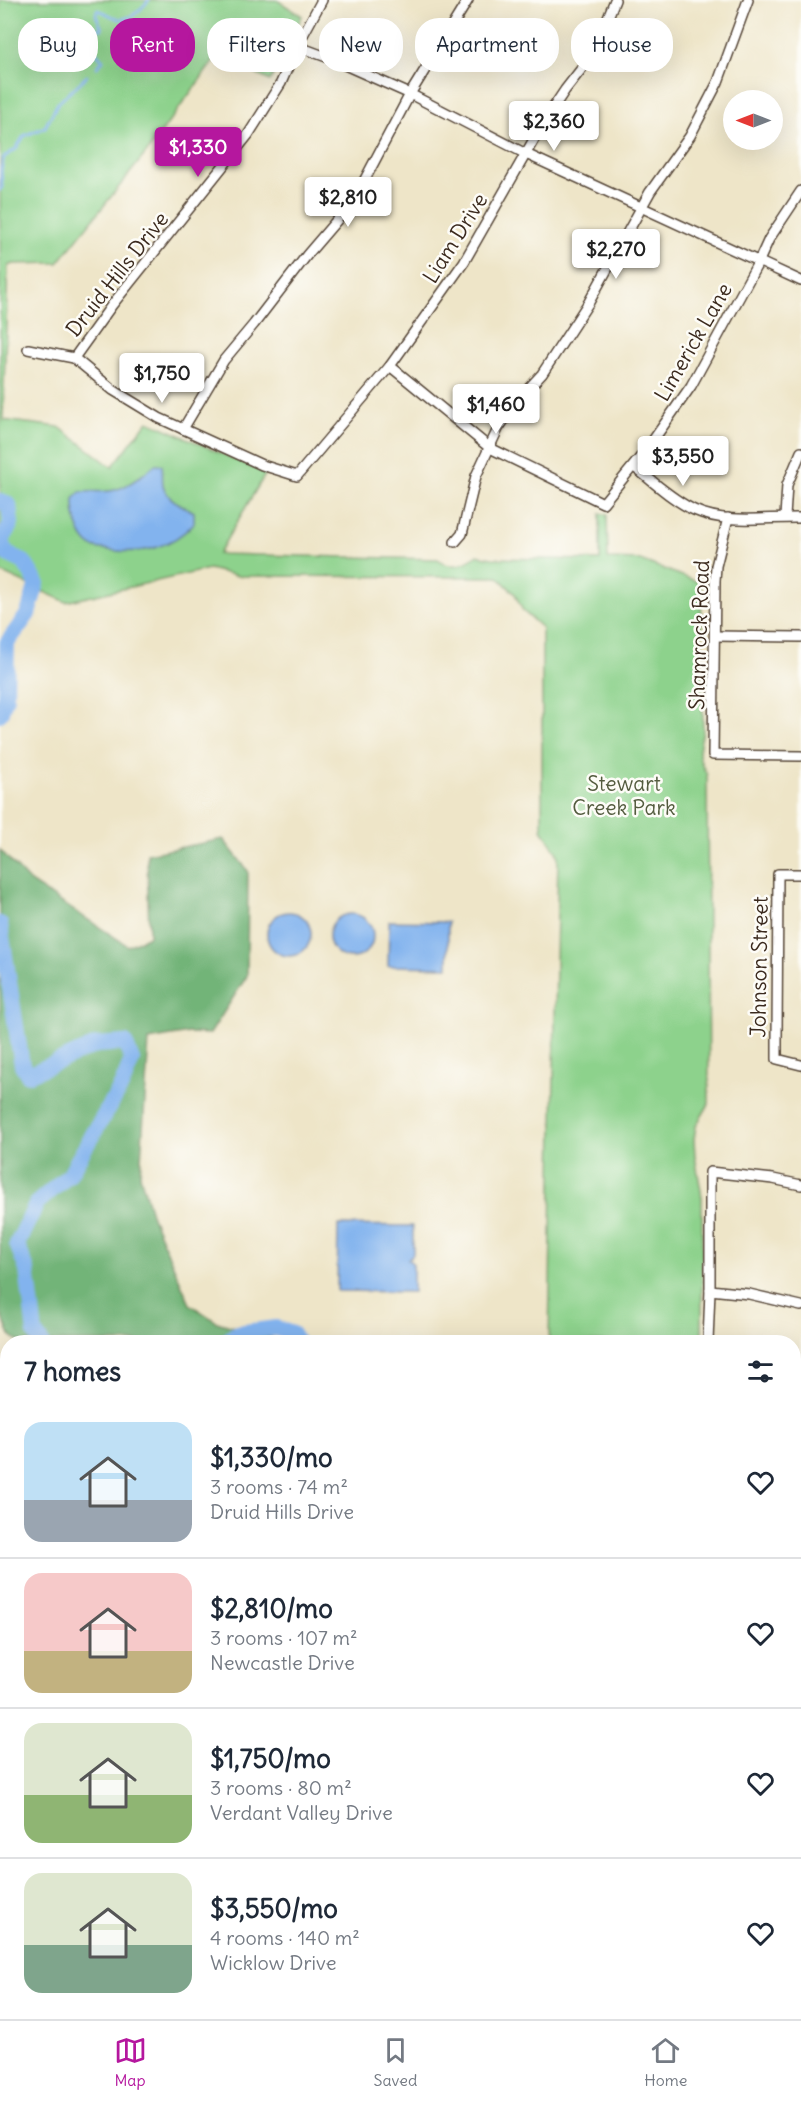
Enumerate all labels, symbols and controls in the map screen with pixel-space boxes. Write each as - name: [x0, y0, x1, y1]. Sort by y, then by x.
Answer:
- chip: Buy: [18, 18, 98, 72]
- chip: Rent: [110, 18, 195, 72]
- chip: Filters: [207, 18, 307, 72]
- chip: New: [319, 18, 403, 72]
- chip: Apartment: [415, 18, 559, 72]
- chip: House: [571, 18, 673, 72]
- north arrow: [723, 90, 783, 150]
- map controls: [723, 90, 783, 150]
- pin: $2,360: [505, 101, 603, 152]
- text: $2,360: [523, 108, 585, 133]
- pin: $1,330: [149, 127, 247, 178]
- text: $1,330: [169, 134, 227, 159]
- pin: $2,810: [299, 177, 397, 228]
- text: $2,810: [319, 184, 377, 209]
- street label: Liam Drive: [417, 188, 493, 288]
- street label: Druid Hills Drive: [60, 206, 174, 342]
- pin: $2,270: [567, 229, 665, 280]
- text: $2,270: [586, 236, 646, 261]
- street label: Limerick Lane: [648, 278, 738, 406]
- pin: $1,750: [113, 353, 211, 404]
- text: $1,750: [133, 360, 191, 385]
- pin: $1,460: [447, 384, 545, 435]
- text: $1,460: [467, 391, 525, 416]
- pin: $3,550: [634, 436, 732, 487]
- text: $3,550: [652, 443, 714, 468]
- street label: Shamrock Road: [683, 560, 715, 710]
- park label: Stewart Creek Park: [572, 770, 676, 821]
- street label: Johnson Street: [744, 896, 774, 1038]
- text: 7 homes: [24, 1355, 121, 1388]
- icon: filters: [744, 1355, 777, 1388]
- text: $1,330/mo: [210, 1441, 333, 1474]
- icon: home: [72, 1446, 144, 1518]
- icon: heart: [744, 1466, 777, 1499]
- text: 3 rooms · 74 m²: [210, 1474, 348, 1499]
- text: Druid Hills Drive: [210, 1499, 354, 1524]
- text: $2,810/mo: [210, 1592, 333, 1625]
- icon: home: [72, 1597, 144, 1669]
- icon: heart: [744, 1617, 777, 1650]
- text: 3 rooms · 107 m²: [210, 1625, 358, 1650]
- text: Newcastle Drive: [210, 1650, 355, 1675]
- text: $1,750/mo: [210, 1742, 331, 1775]
- icon: home: [72, 1747, 144, 1819]
- icon: heart: [744, 1767, 777, 1800]
- text: 3 rooms · 80 m²: [210, 1775, 352, 1800]
- text: Verdant Valley Drive: [210, 1800, 393, 1825]
- text: $3,550/mo: [210, 1892, 338, 1925]
- icon: home: [72, 1897, 144, 1969]
- icon: heart: [744, 1917, 777, 1950]
- text: 4 rooms · 140 m²: [210, 1925, 360, 1950]
- text: Wicklow Drive: [210, 1950, 337, 1975]
- tab: Map: [114, 2034, 147, 2090]
- tab: Saved: [374, 2034, 417, 2090]
- tab: Home: [644, 2034, 687, 2090]

